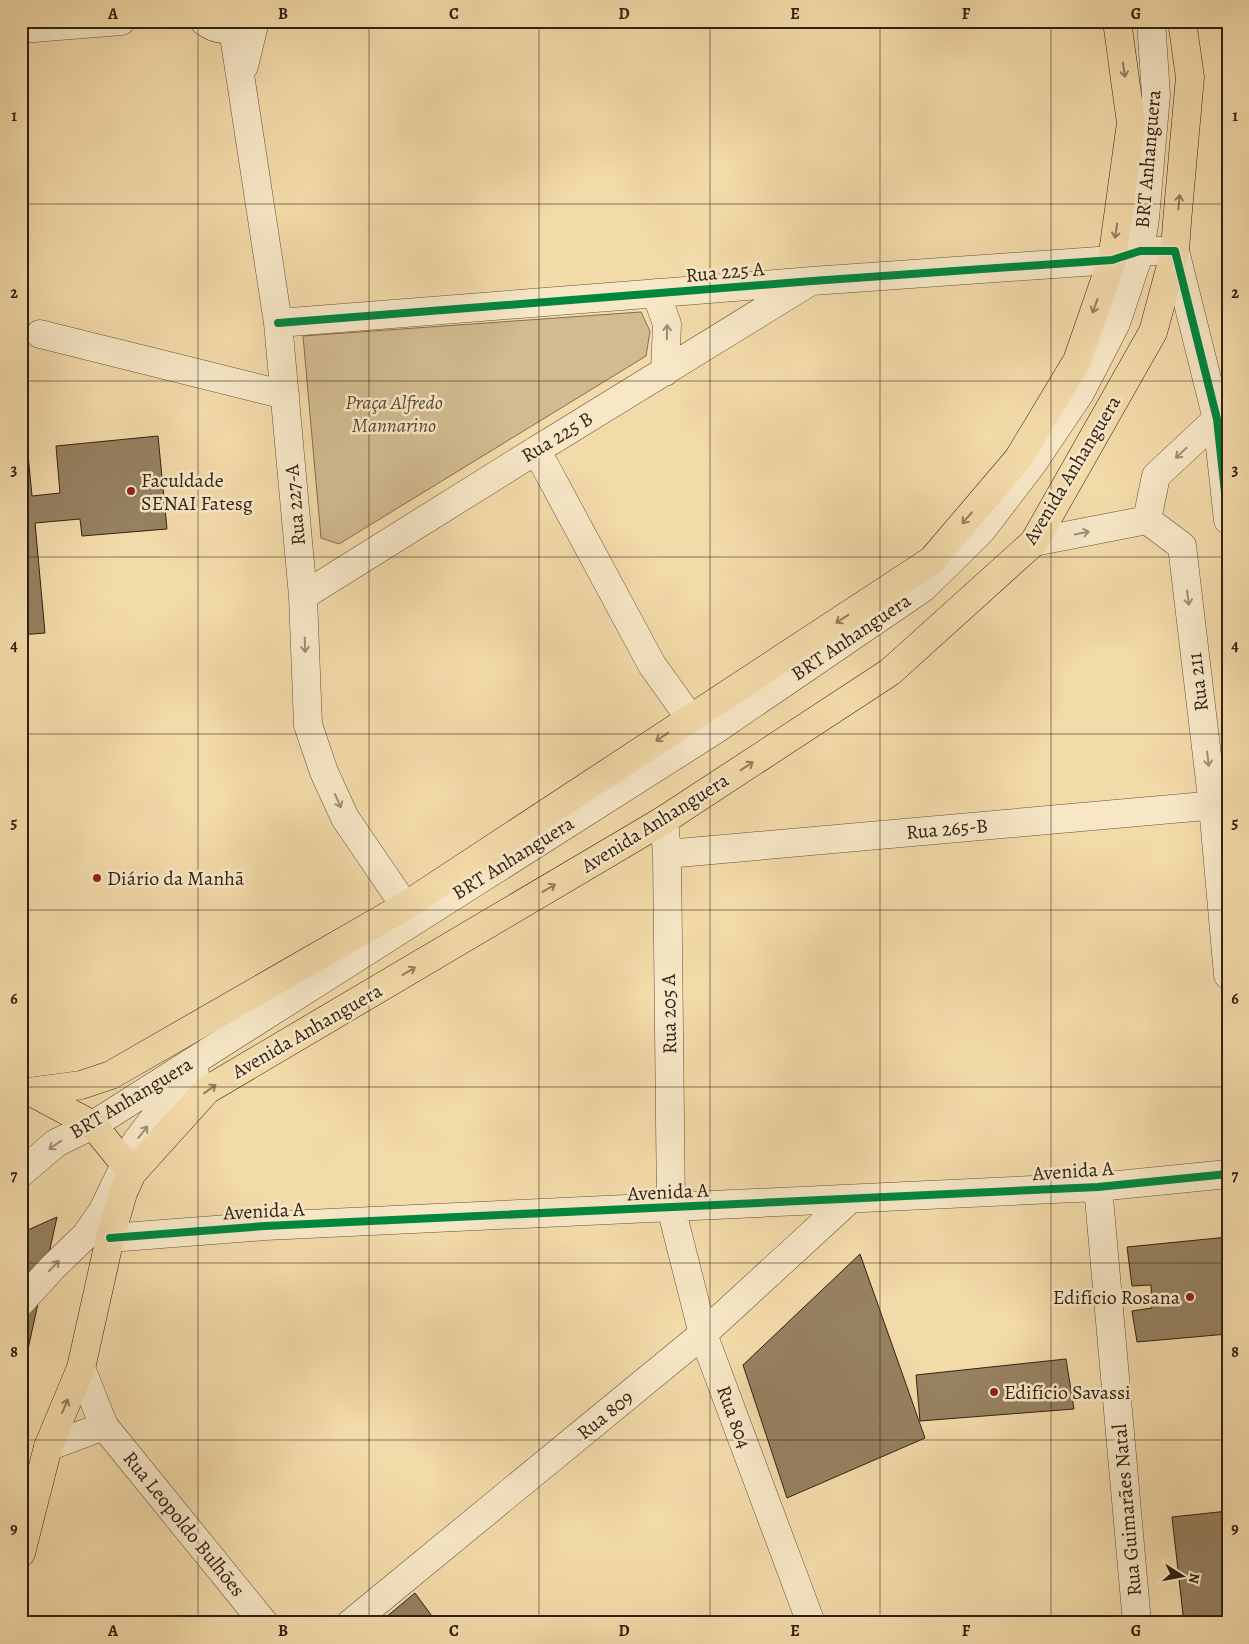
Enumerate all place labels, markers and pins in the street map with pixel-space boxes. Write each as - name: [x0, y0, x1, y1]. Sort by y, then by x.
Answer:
- place label: Faculdade SENAI Fatesg: [141, 467, 253, 517]
- marker: Faculdade SENAI Fatesg: [125, 485, 137, 497]
- place label: Diário da Manhã: [107, 865, 245, 892]
- marker: Diário da Manhã: [91, 872, 103, 884]
- place label: Edifício Rosana: [1053, 1284, 1181, 1311]
- marker: Edifício Rosana: [1184, 1291, 1196, 1303]
- place label: Edifício Savassi: [1004, 1379, 1131, 1406]
- marker: Edifício Savassi: [988, 1386, 1000, 1398]

